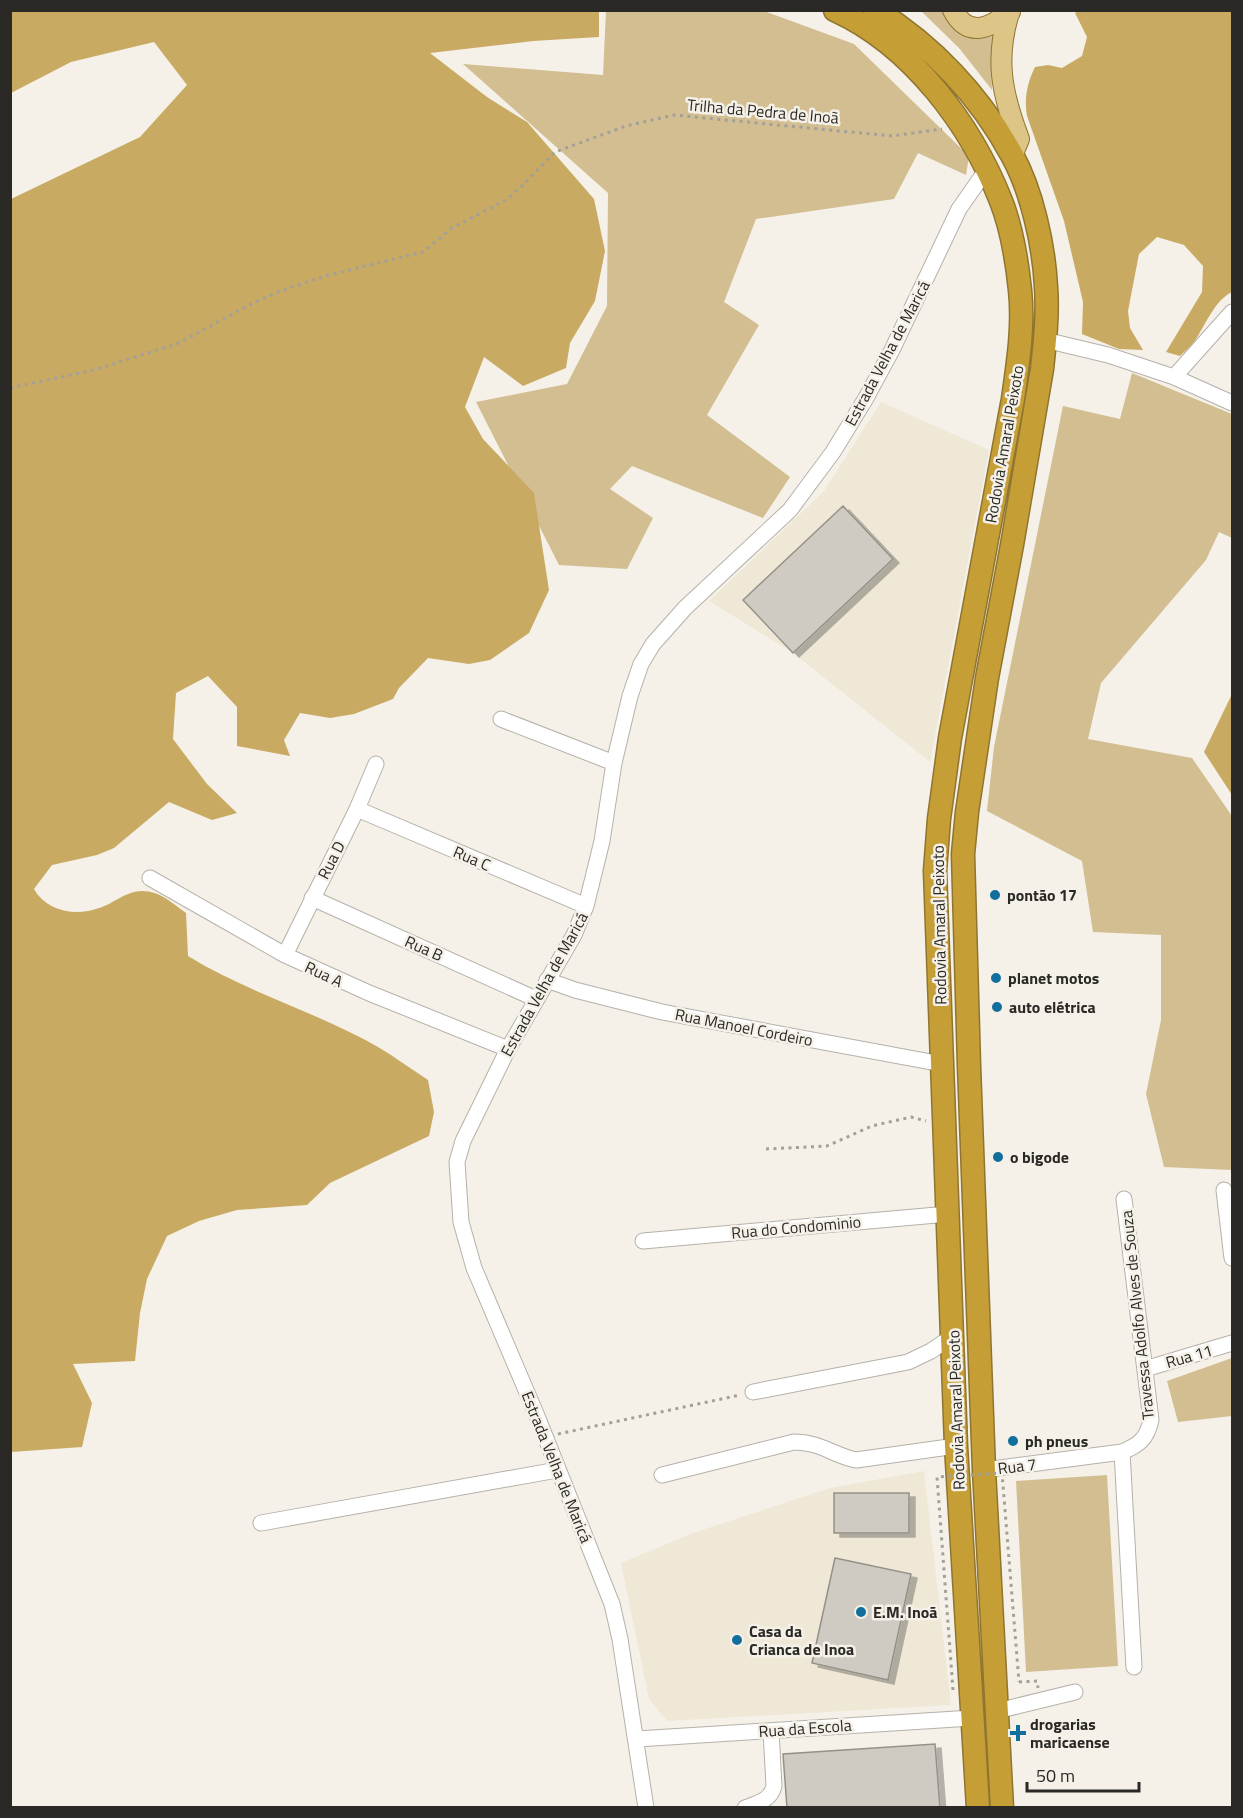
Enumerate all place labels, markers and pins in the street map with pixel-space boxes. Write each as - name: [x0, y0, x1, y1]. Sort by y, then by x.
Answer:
- place label: pontão 17: [1007, 883, 1077, 907]
- marker: pontão 17: [988, 888, 1002, 902]
- place label: planet motos: [1008, 966, 1099, 990]
- marker: planet motos: [989, 971, 1003, 985]
- place label: auto elétrica: [1009, 995, 1096, 1019]
- marker: auto elétrica: [990, 1000, 1004, 1014]
- place label: o bigode: [1010, 1145, 1069, 1169]
- marker: o bigode: [991, 1150, 1005, 1164]
- place label: ph pneus: [1025, 1429, 1088, 1453]
- marker: ph pneus: [1006, 1434, 1020, 1448]
- place label: E.M. Inoã: [873, 1600, 937, 1624]
- marker: E.M. Inoã: [854, 1605, 868, 1619]
- place label: Casa da Crianca de Inoa: [749, 1619, 854, 1661]
- marker: Casa da Crianca de Inoa: [730, 1633, 744, 1647]
- place label: drogarias maricaense: [1030, 1712, 1110, 1754]
- marker: drogarias maricaense: [1011, 1726, 1025, 1740]

